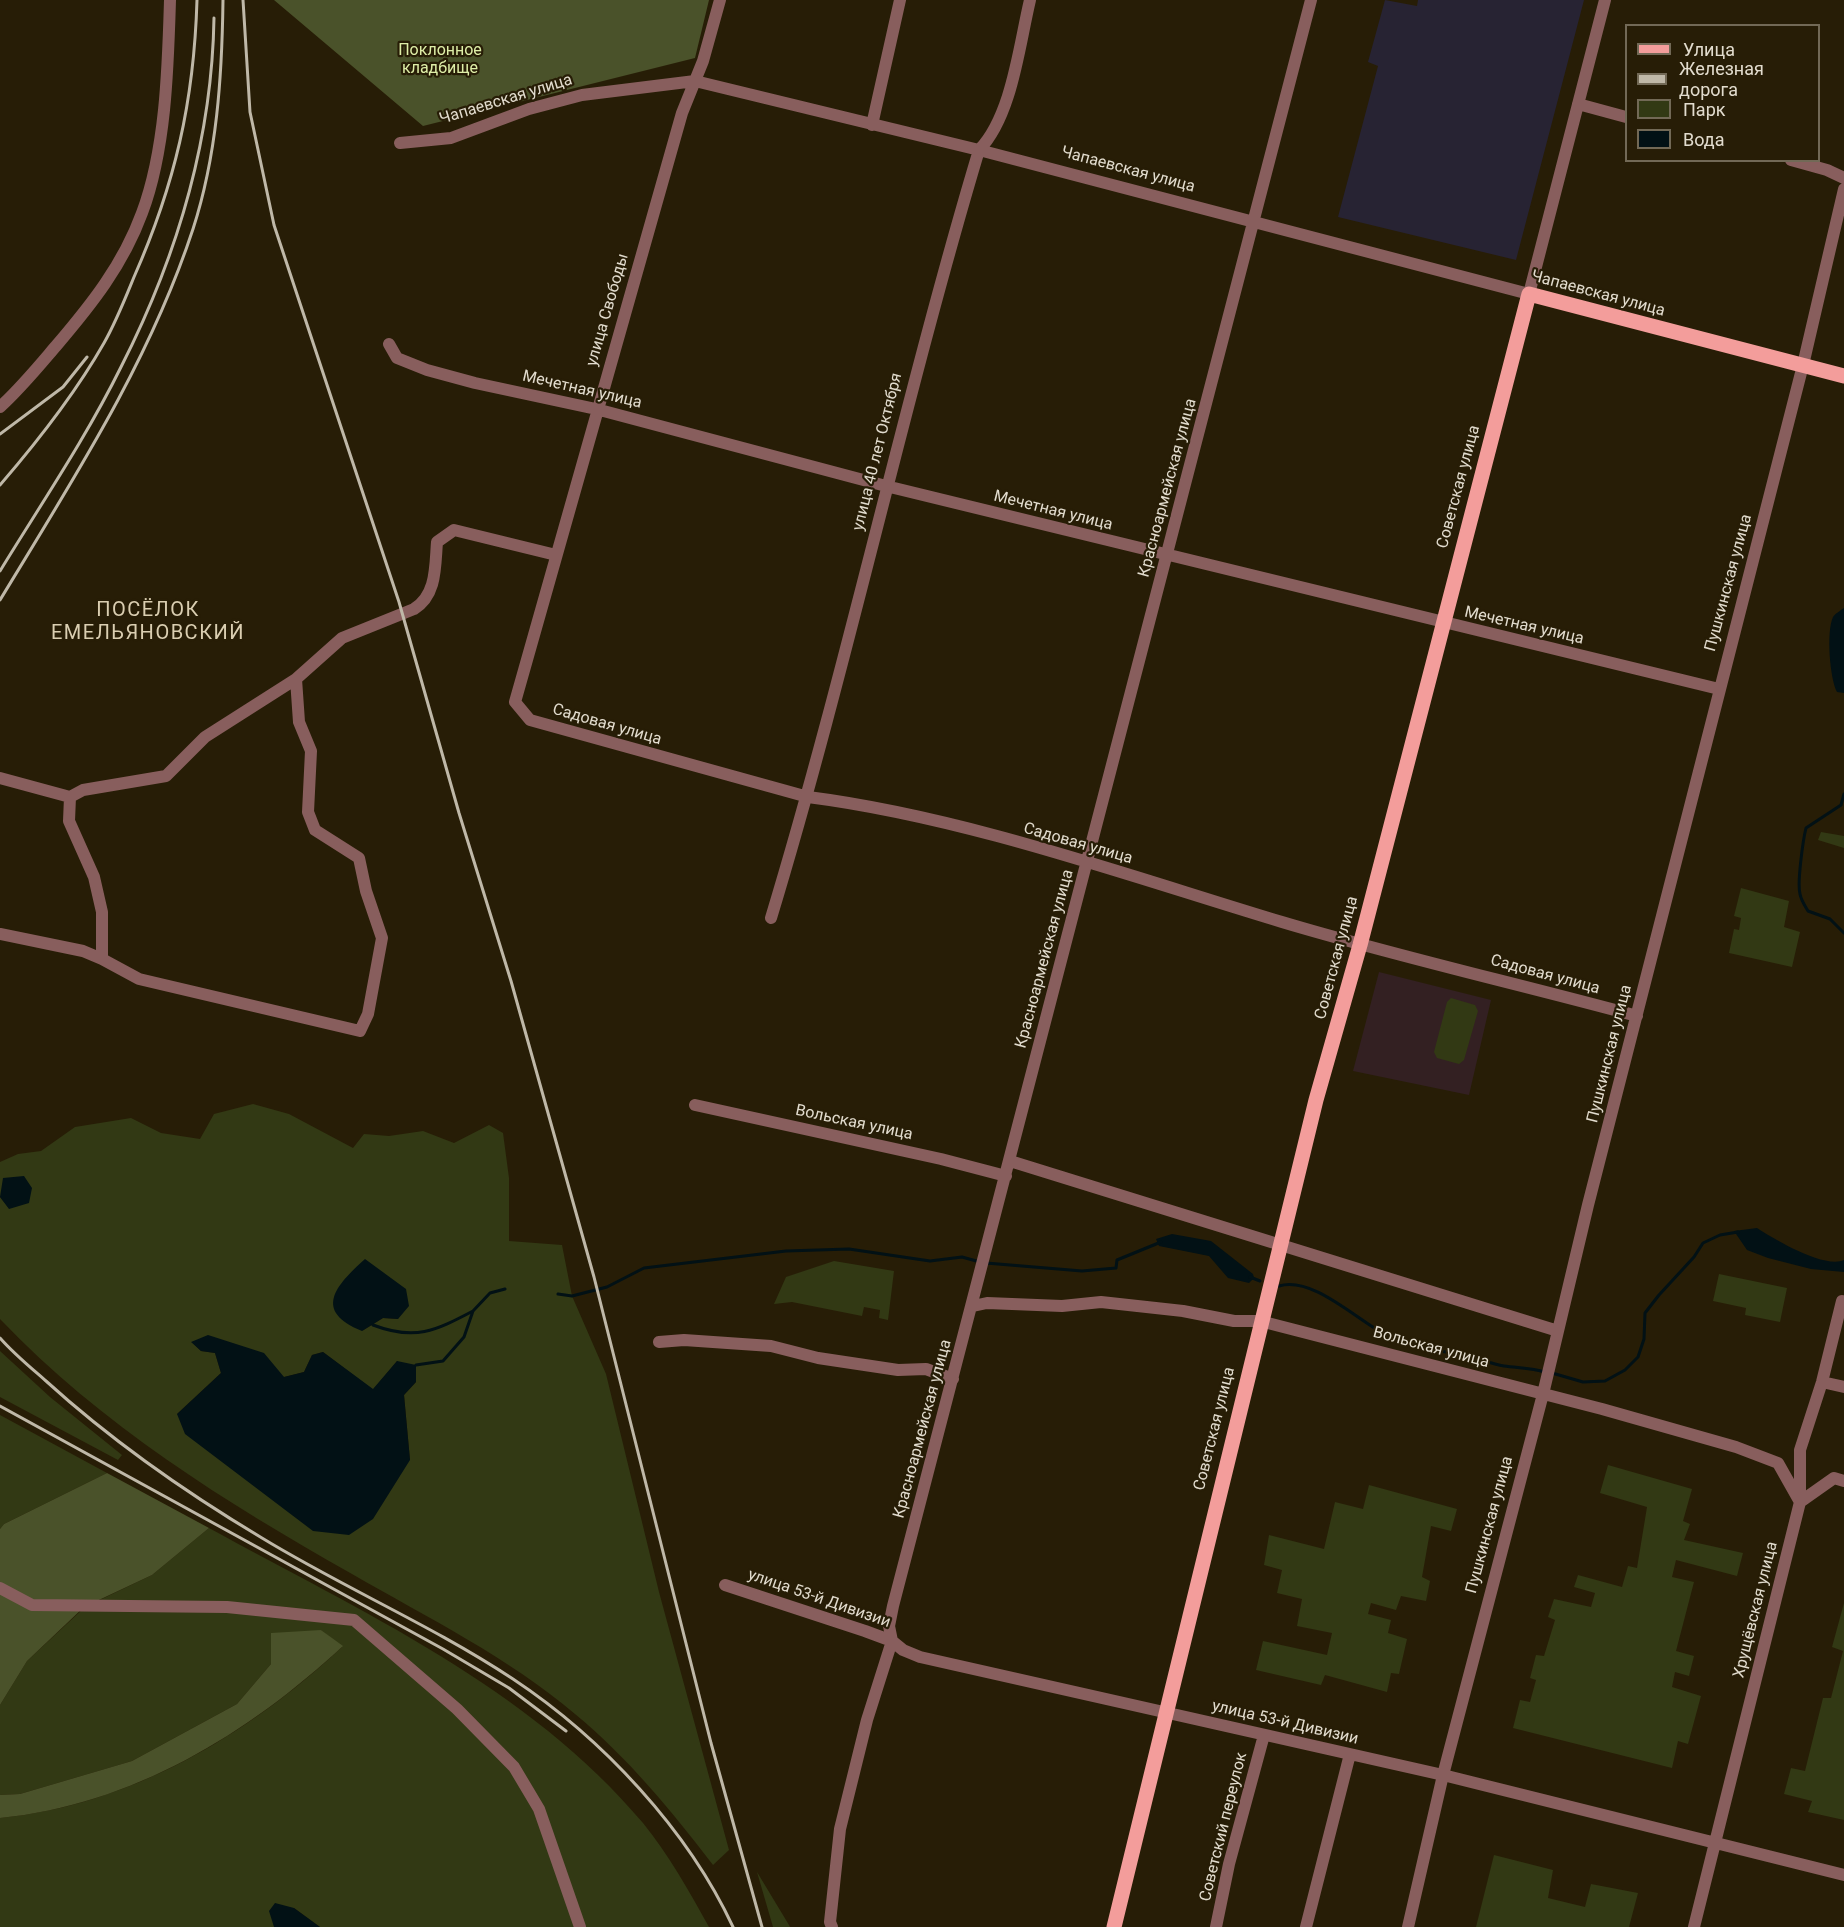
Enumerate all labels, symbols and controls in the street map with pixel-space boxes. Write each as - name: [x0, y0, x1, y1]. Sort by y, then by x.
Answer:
- legend: [1625, 24, 1820, 162]
- text: Улица: [1683, 39, 1735, 60]
- park label: Поклонное кладбище: [398, 41, 482, 79]
- text: Железная дорога: [1679, 58, 1764, 100]
- street label: Чапаевская улица: [437, 71, 575, 129]
- text: Парк: [1683, 99, 1725, 120]
- text: Вода: [1683, 129, 1725, 150]
- street label: Чапаевская улица: [1059, 143, 1197, 197]
- street label: улица Свободы: [583, 252, 633, 368]
- street label: Чапаевская улица: [1529, 267, 1667, 321]
- street label: Мечетная улица: [520, 367, 644, 413]
- street label: улица 40 лет Октября: [849, 371, 907, 533]
- street label: Красноармейская улица: [1135, 397, 1201, 579]
- street label: Советская улица: [1433, 423, 1485, 551]
- street label: Мечетная улица: [992, 487, 1114, 535]
- street label: Пушкинская улица: [1701, 512, 1757, 654]
- district label: ПОСЁЛОК ЕМЕЛЬЯНОВСКИЙ: [51, 599, 245, 646]
- street label: Мечетная улица: [1462, 603, 1586, 649]
- street label: Садовая улица: [550, 700, 664, 750]
- street label: Садовая улица: [1021, 819, 1135, 869]
- street label: Красноармейская улица: [1012, 868, 1078, 1050]
- street label: Советская улица: [1311, 894, 1363, 1022]
- street label: Садовая улица: [1488, 951, 1602, 999]
- street label: Пушкинская улица: [1584, 983, 1636, 1125]
- street label: Вольская улица: [794, 1101, 914, 1145]
- street label: Вольская улица: [1371, 1323, 1491, 1373]
- street label: Красноармейская улица: [890, 1338, 956, 1520]
- street label: Советская улица: [1190, 1365, 1240, 1493]
- street label: Пушкинская улица: [1462, 1454, 1518, 1596]
- street label: Хрущёвская улица: [1730, 1540, 1782, 1680]
- street label: улица 53-й Дивизии: [745, 1566, 893, 1632]
- street label: улица 53-й Дивизии: [1210, 1697, 1360, 1749]
- street label: Советский переулок: [1196, 1750, 1252, 1904]

